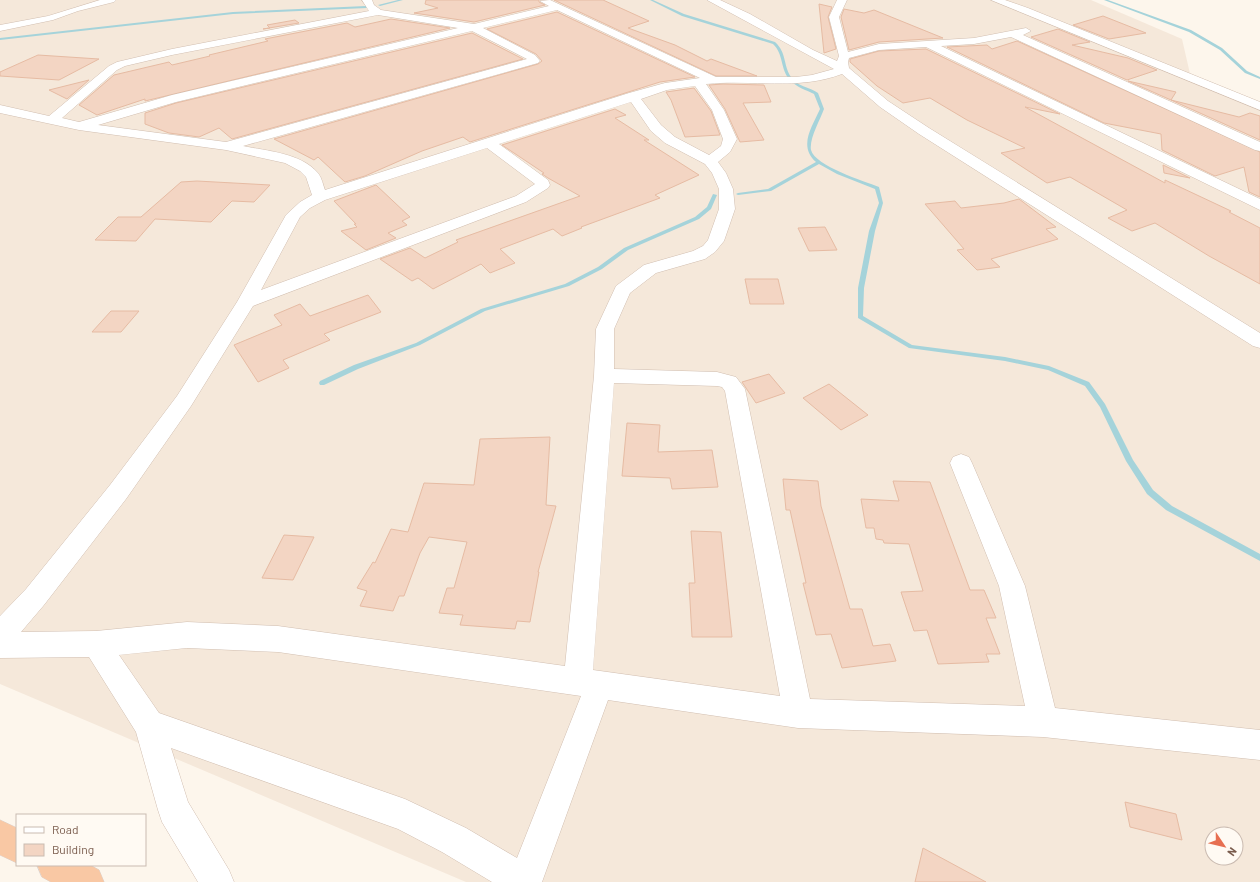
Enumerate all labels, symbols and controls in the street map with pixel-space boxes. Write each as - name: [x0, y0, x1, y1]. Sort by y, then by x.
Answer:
- legend: [16, 814, 146, 866]
- text: Road: [52, 822, 79, 836]
- north arrow: [1204, 826, 1244, 866]
- text: Building: [52, 842, 94, 856]
- text: N: [1225, 845, 1240, 859]

